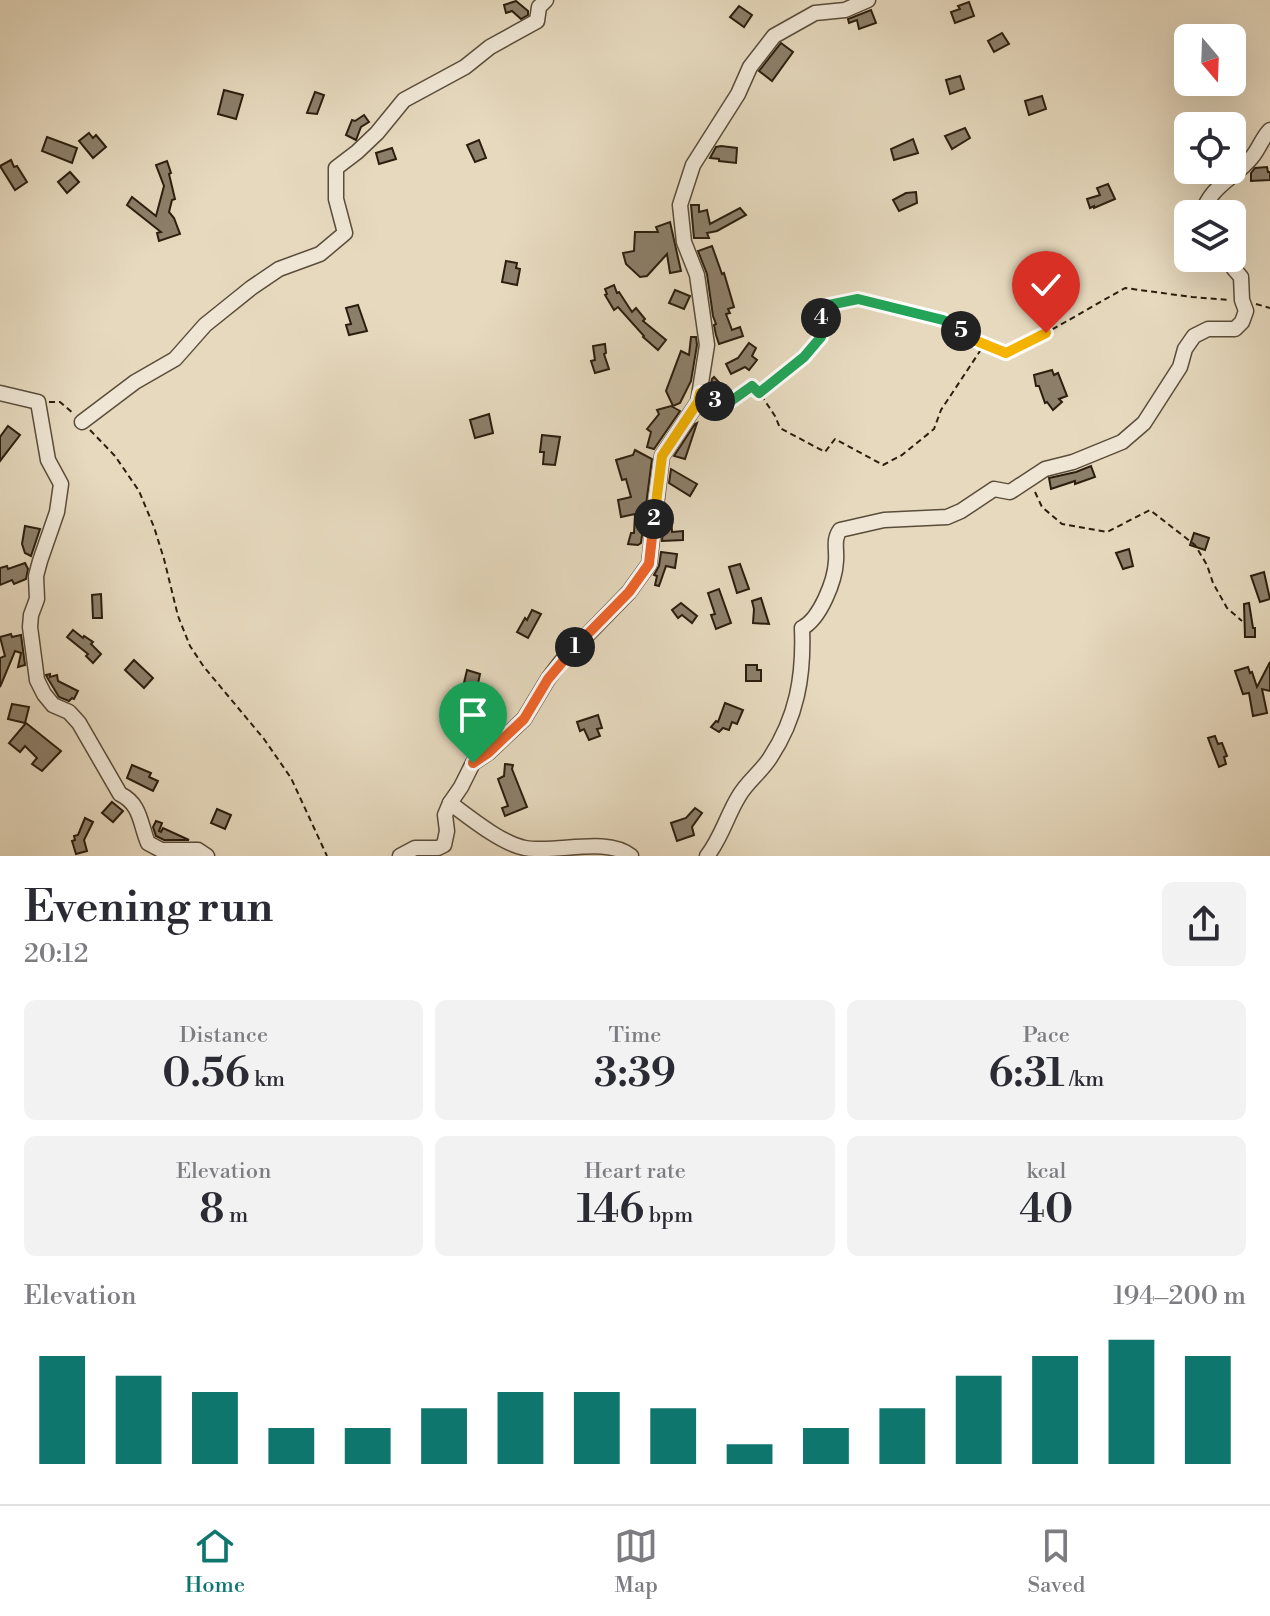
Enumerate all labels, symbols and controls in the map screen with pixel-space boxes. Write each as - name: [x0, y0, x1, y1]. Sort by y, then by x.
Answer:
- north arrow: [1174, 24, 1246, 96]
- map controls: [1174, 24, 1246, 272]
- button: locate: [1174, 112, 1246, 184]
- button: layers: [1174, 200, 1246, 272]
- pin: [1012, 251, 1080, 333]
- icon: check: [1024, 263, 1068, 307]
- pin: 4: [801, 298, 841, 338]
- text: 4: [814, 304, 828, 331]
- pin: 5: [941, 311, 981, 351]
- text: 5: [954, 317, 968, 344]
- pin: 3: [695, 381, 735, 421]
- text: 3: [708, 387, 722, 414]
- pin: 2: [634, 499, 674, 539]
- text: 2: [647, 505, 661, 532]
- pin: 1: [555, 627, 595, 667]
- text: 1: [570, 633, 580, 660]
- pin: [439, 681, 507, 763]
- icon: arrive: [451, 693, 495, 737]
- text: Evening run: [24, 880, 273, 935]
- button: share: [1162, 882, 1246, 966]
- text: 20:12: [24, 938, 88, 970]
- text: Distance: [179, 1022, 268, 1049]
- text: Time: [609, 1022, 661, 1049]
- text: Pace: [1023, 1022, 1070, 1049]
- text: 0.56: [162, 1049, 250, 1099]
- text: 3:39: [594, 1049, 676, 1099]
- text: 6:31: [988, 1049, 1065, 1099]
- text: km: [250, 1066, 285, 1093]
- text: /km: [1065, 1066, 1104, 1093]
- text: Elevation: [176, 1158, 271, 1185]
- text: Heart rate: [584, 1158, 686, 1185]
- text: kcal: [1026, 1158, 1066, 1185]
- text: 8: [199, 1185, 224, 1235]
- text: 146: [577, 1185, 644, 1235]
- text: 40: [1019, 1185, 1073, 1235]
- text: m: [224, 1202, 248, 1229]
- text: bpm: [644, 1202, 693, 1229]
- text: Elevation: [24, 1280, 137, 1312]
- text: 194–200 m: [1113, 1280, 1246, 1312]
- tab: Home: [185, 1524, 245, 1599]
- tab: Map: [614, 1524, 658, 1599]
- tab: Saved: [1028, 1524, 1085, 1599]

